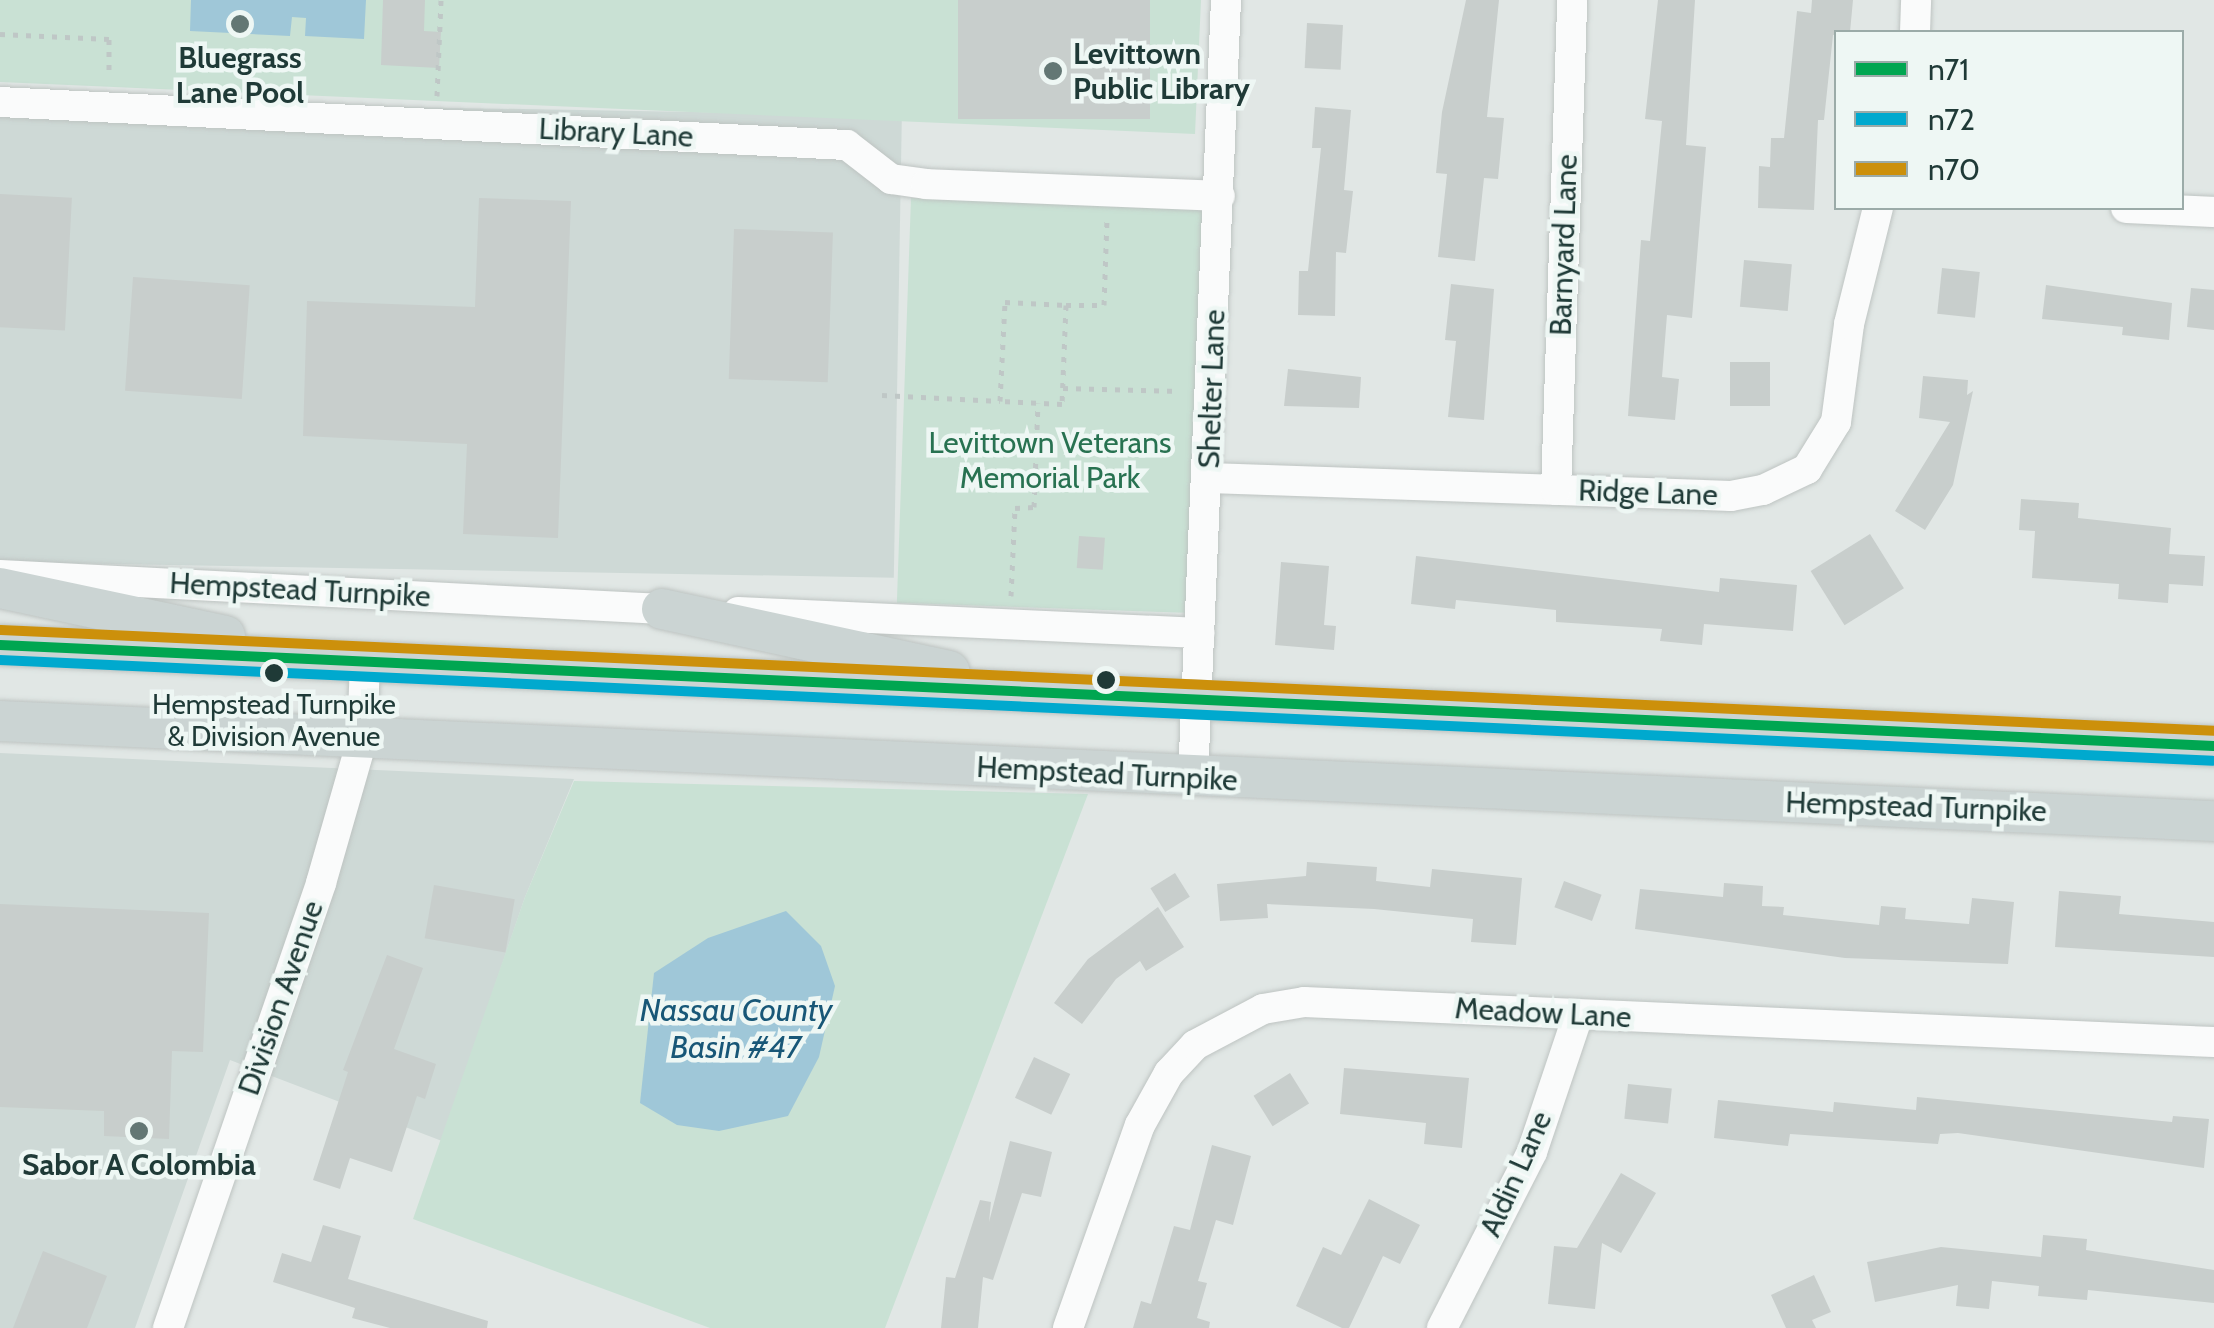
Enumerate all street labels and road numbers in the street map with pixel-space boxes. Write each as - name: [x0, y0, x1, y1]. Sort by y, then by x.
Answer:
- street label: Library Lane: [538, 111, 694, 155]
- street label: Barnyard Lane: [1543, 154, 1585, 336]
- street label: Shelter Lane: [1191, 309, 1233, 469]
- street label: Ridge Lane: [1578, 473, 1718, 513]
- street label: Hempstead Turnpike: [169, 565, 431, 615]
- street label: Hempstead Turnpike: [976, 749, 1238, 799]
- street label: Hempstead Turnpike: [1785, 784, 2047, 830]
- street label: Division Avenue: [231, 896, 331, 1100]
- street label: Meadow Lane: [1454, 990, 1632, 1036]
- street label: Aldin Lane: [1472, 1106, 1560, 1242]

